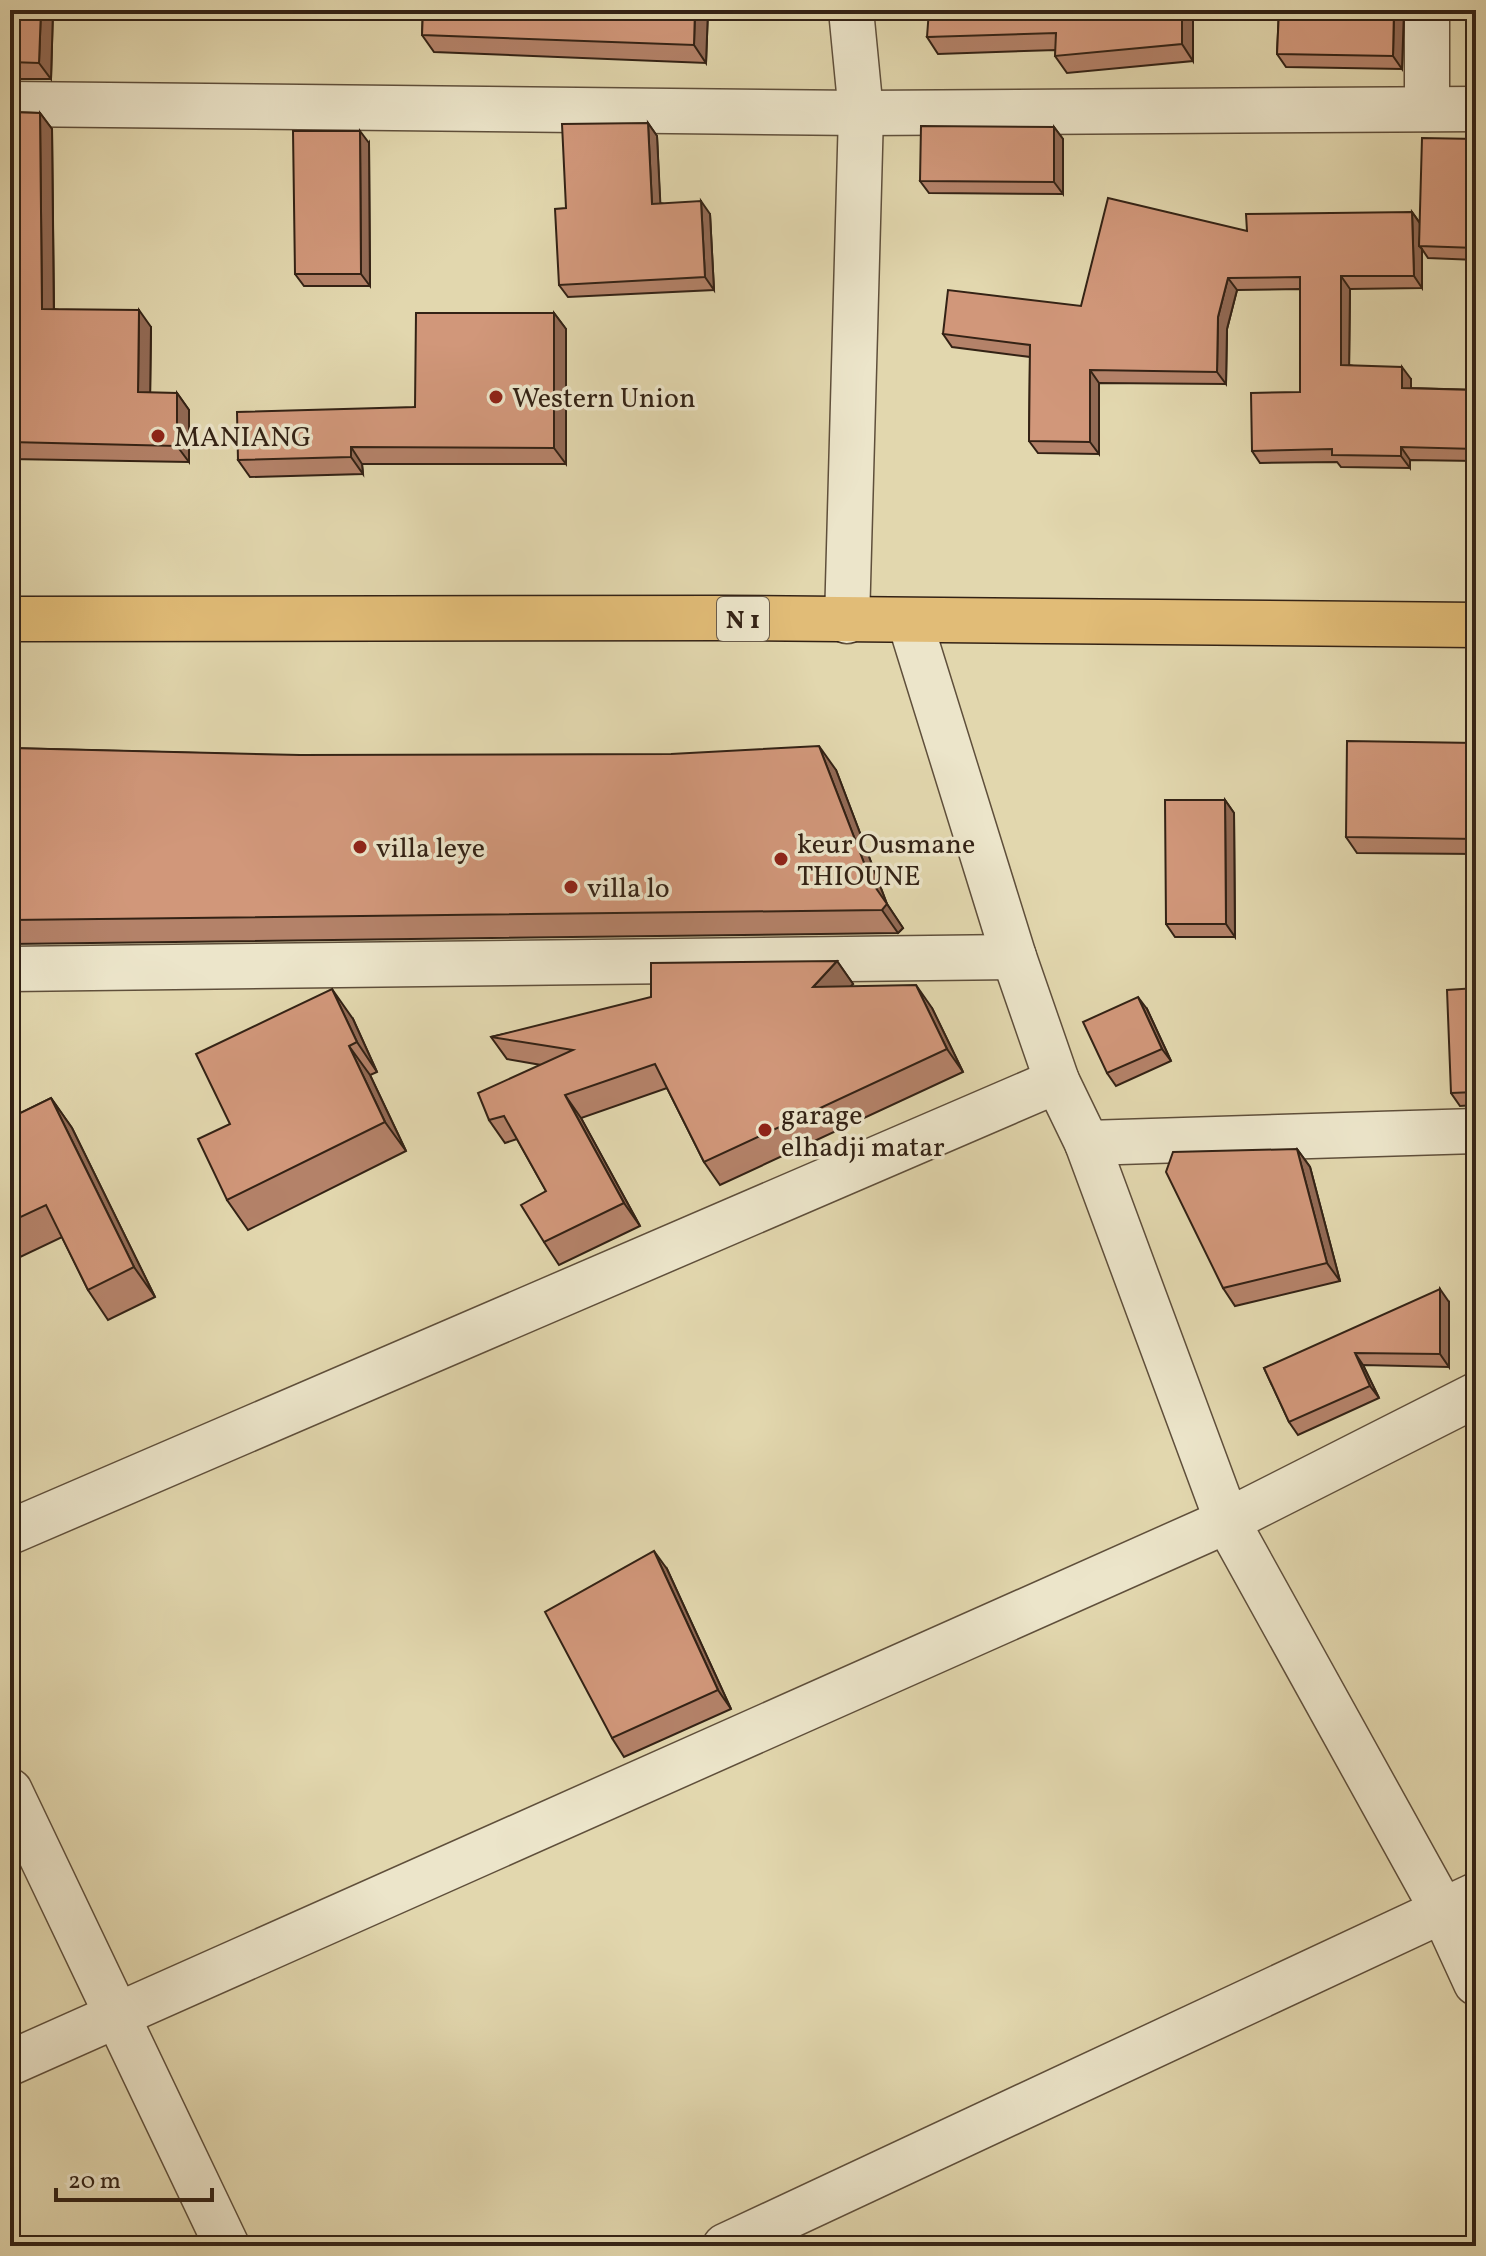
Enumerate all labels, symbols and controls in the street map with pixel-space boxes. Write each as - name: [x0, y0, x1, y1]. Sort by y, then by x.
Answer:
- place label: Western Union: [512, 380, 696, 419]
- marker: Western Union: [487, 388, 505, 406]
- place label: MANIANG: [174, 419, 311, 458]
- marker: MANIANG: [149, 427, 167, 445]
- road number: N 1: [717, 597, 769, 641]
- place label: keur Ousmane THIOUNE: [797, 826, 975, 897]
- place label: villa leye: [376, 830, 485, 869]
- marker: villa leye: [351, 838, 369, 856]
- marker: keur Ousmane THIOUNE: [772, 850, 790, 868]
- place label: villa lo: [587, 870, 670, 909]
- marker: villa lo: [562, 878, 580, 896]
- place label: garage elhadji matar: [781, 1097, 945, 1168]
- marker: garage elhadji matar: [756, 1121, 774, 1139]
- scale bar: [56, 2152, 212, 2202]
- text: 20 m: [68, 2165, 121, 2199]

